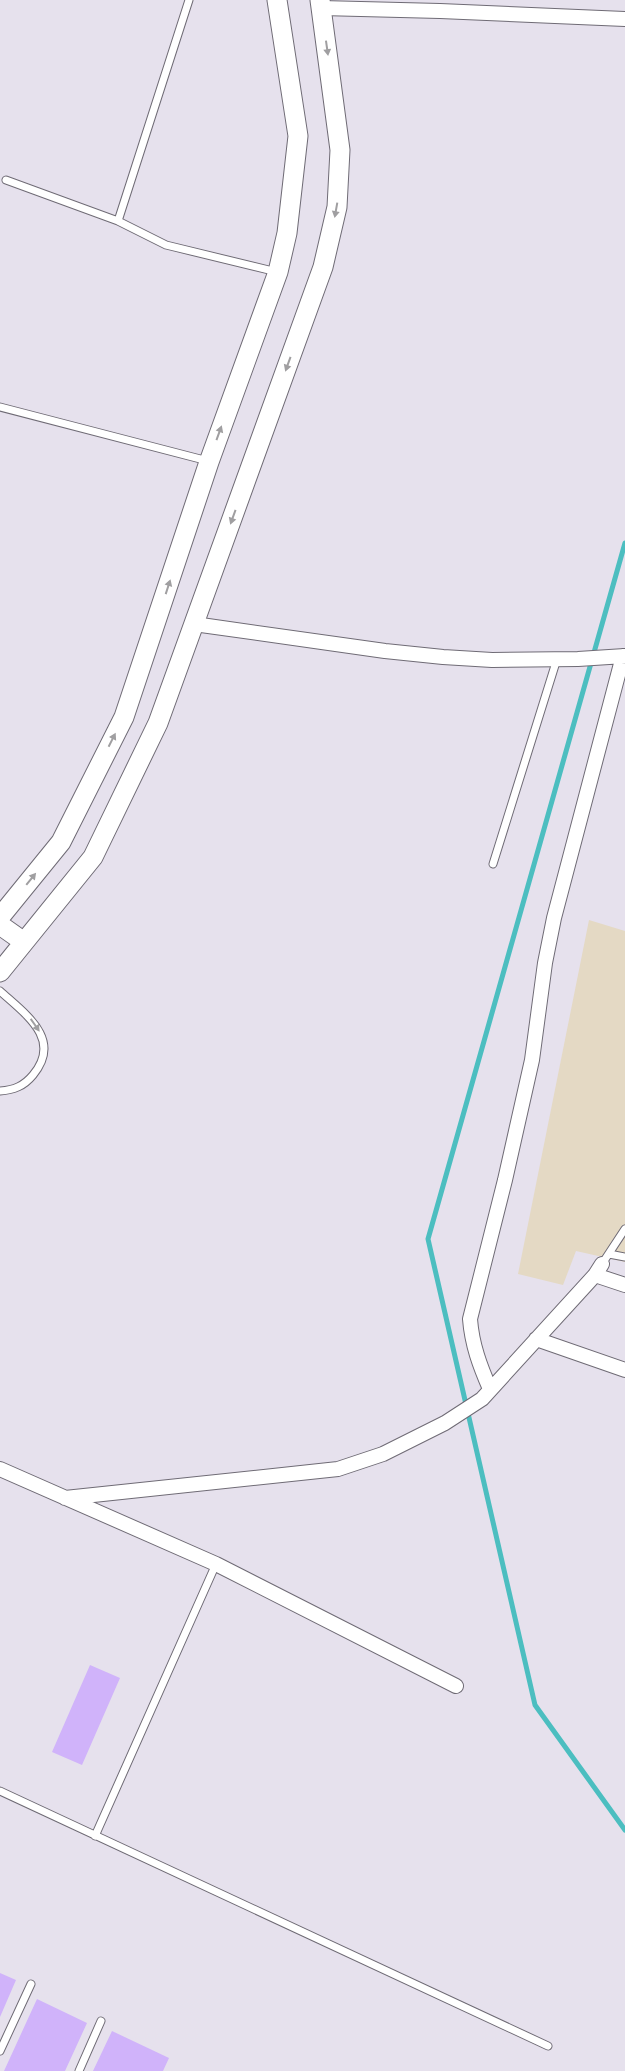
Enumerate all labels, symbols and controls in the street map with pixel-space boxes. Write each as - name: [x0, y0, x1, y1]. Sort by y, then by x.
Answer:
- one-way arrow: [323, 41, 331, 57]
- one-way arrow: [332, 202, 340, 218]
- one-way arrow: [284, 357, 291, 372]
- one-way arrow: [215, 425, 223, 440]
- one-way arrow: [229, 510, 237, 525]
- one-way arrow: [164, 579, 172, 594]
- one-way arrow: [108, 733, 116, 747]
- one-way arrow: [25, 873, 36, 886]
- one-way arrow: [30, 1018, 40, 1032]

